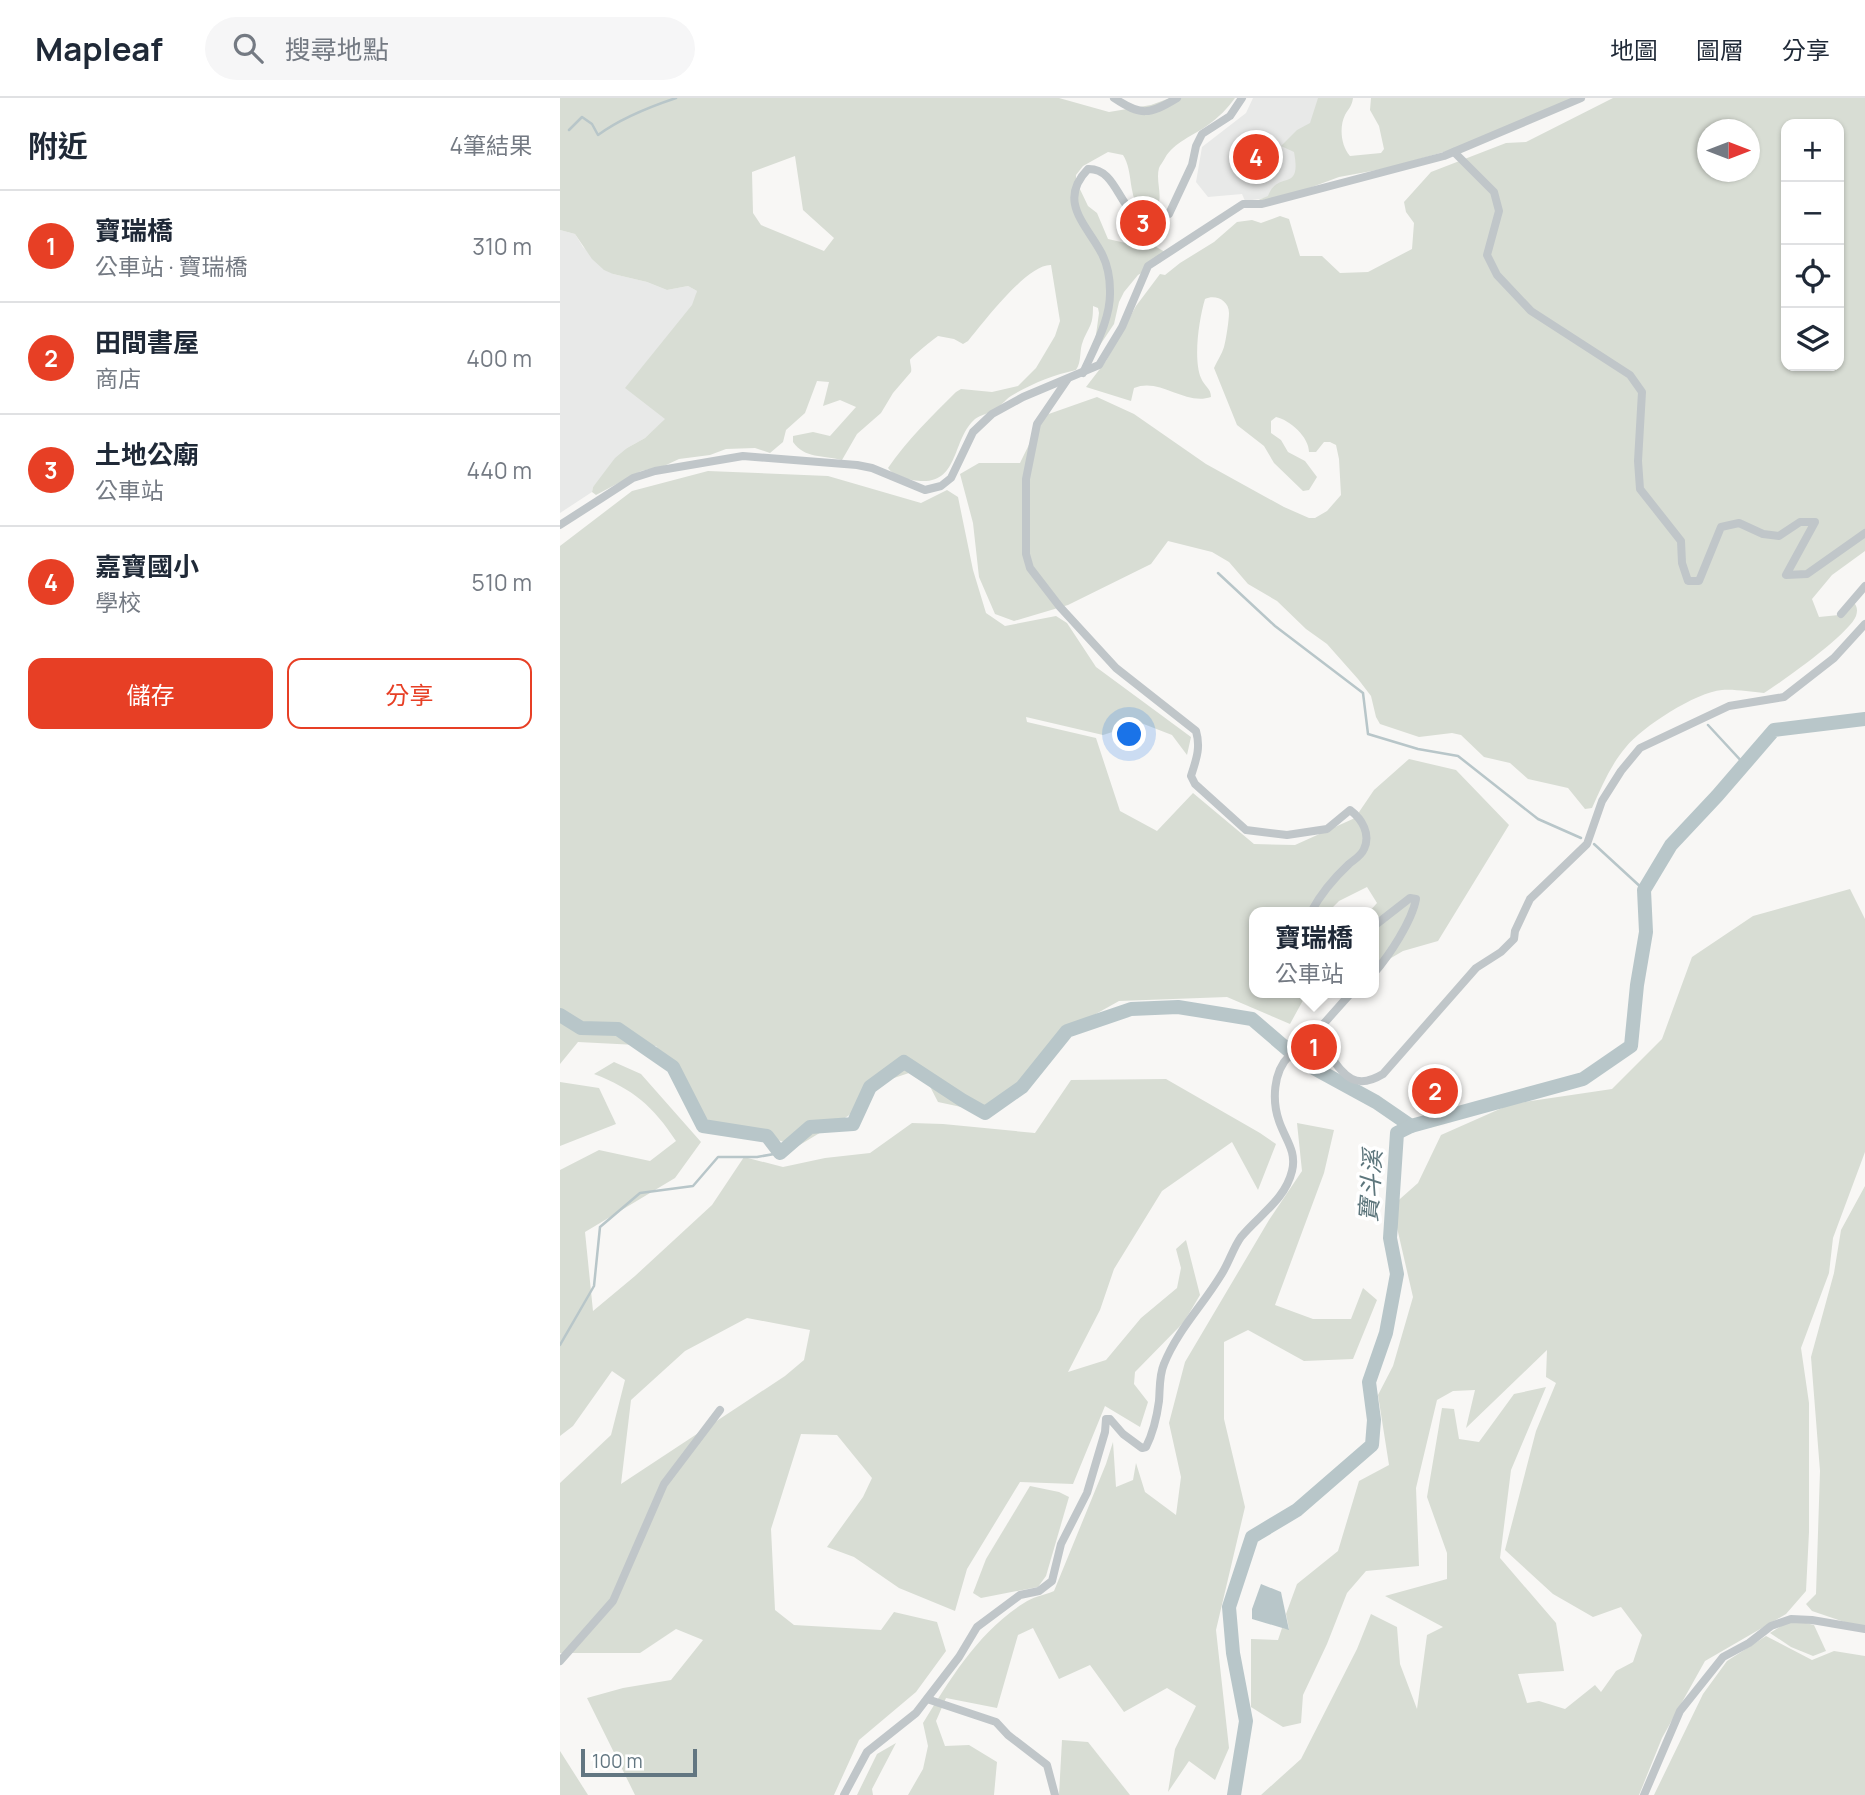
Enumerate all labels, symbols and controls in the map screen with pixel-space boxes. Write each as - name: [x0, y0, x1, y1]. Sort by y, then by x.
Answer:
- search box: [205, 17, 695, 80]
- text: Mapleaf: [35, 26, 163, 71]
- icon: search: [229, 29, 267, 67]
- text: 搜尋地點: [285, 31, 389, 67]
- text: 地圖: [1610, 33, 1658, 66]
- text: 圖層: [1696, 33, 1744, 66]
- text: 分享: [1782, 33, 1830, 66]
- north arrow: [1697, 119, 1760, 182]
- map controls: [1781, 119, 1844, 371]
- button: +: [1781, 119, 1844, 182]
- text: 附近: [28, 125, 88, 166]
- text: 4筆結果: [449, 129, 532, 161]
- pin: 4: [1233, 131, 1279, 183]
- button: −: [1781, 182, 1844, 245]
- pin: 3: [1120, 197, 1166, 249]
- text: 寶瑞橋: [95, 212, 173, 248]
- text: 1: [46, 230, 56, 262]
- text: 310 m: [472, 230, 532, 262]
- button: locate: [1781, 245, 1844, 308]
- text: 公車站 · 寶瑞橋: [95, 250, 247, 282]
- button: layers: [1781, 308, 1844, 371]
- text: 田間書屋: [95, 324, 199, 360]
- text: 2: [44, 342, 58, 374]
- text: 400 m: [466, 342, 532, 374]
- text: 商店: [95, 362, 141, 394]
- text: 土地公廟: [95, 436, 199, 472]
- text: 3: [44, 454, 58, 486]
- text: 440 m: [467, 454, 532, 486]
- text: 公車站: [95, 474, 164, 506]
- text: 嘉寶國小: [95, 548, 199, 584]
- text: 4: [44, 566, 58, 598]
- text: 510 m: [472, 566, 532, 598]
- text: 學校: [95, 586, 141, 618]
- button: 儲存: [28, 658, 273, 729]
- button: 分享: [287, 658, 532, 729]
- your location: [1112, 717, 1146, 751]
- popup: [1249, 907, 1379, 998]
- text: 寶瑞橋: [1275, 919, 1353, 955]
- text: 公車站: [1275, 957, 1344, 989]
- pin: 1: [1291, 1021, 1337, 1073]
- pin: 2: [1412, 1065, 1458, 1117]
- water label: 寶斗溪: [1351, 1146, 1389, 1223]
- scale bar: [581, 1746, 696, 1778]
- text: 100 m: [592, 1748, 643, 1774]

